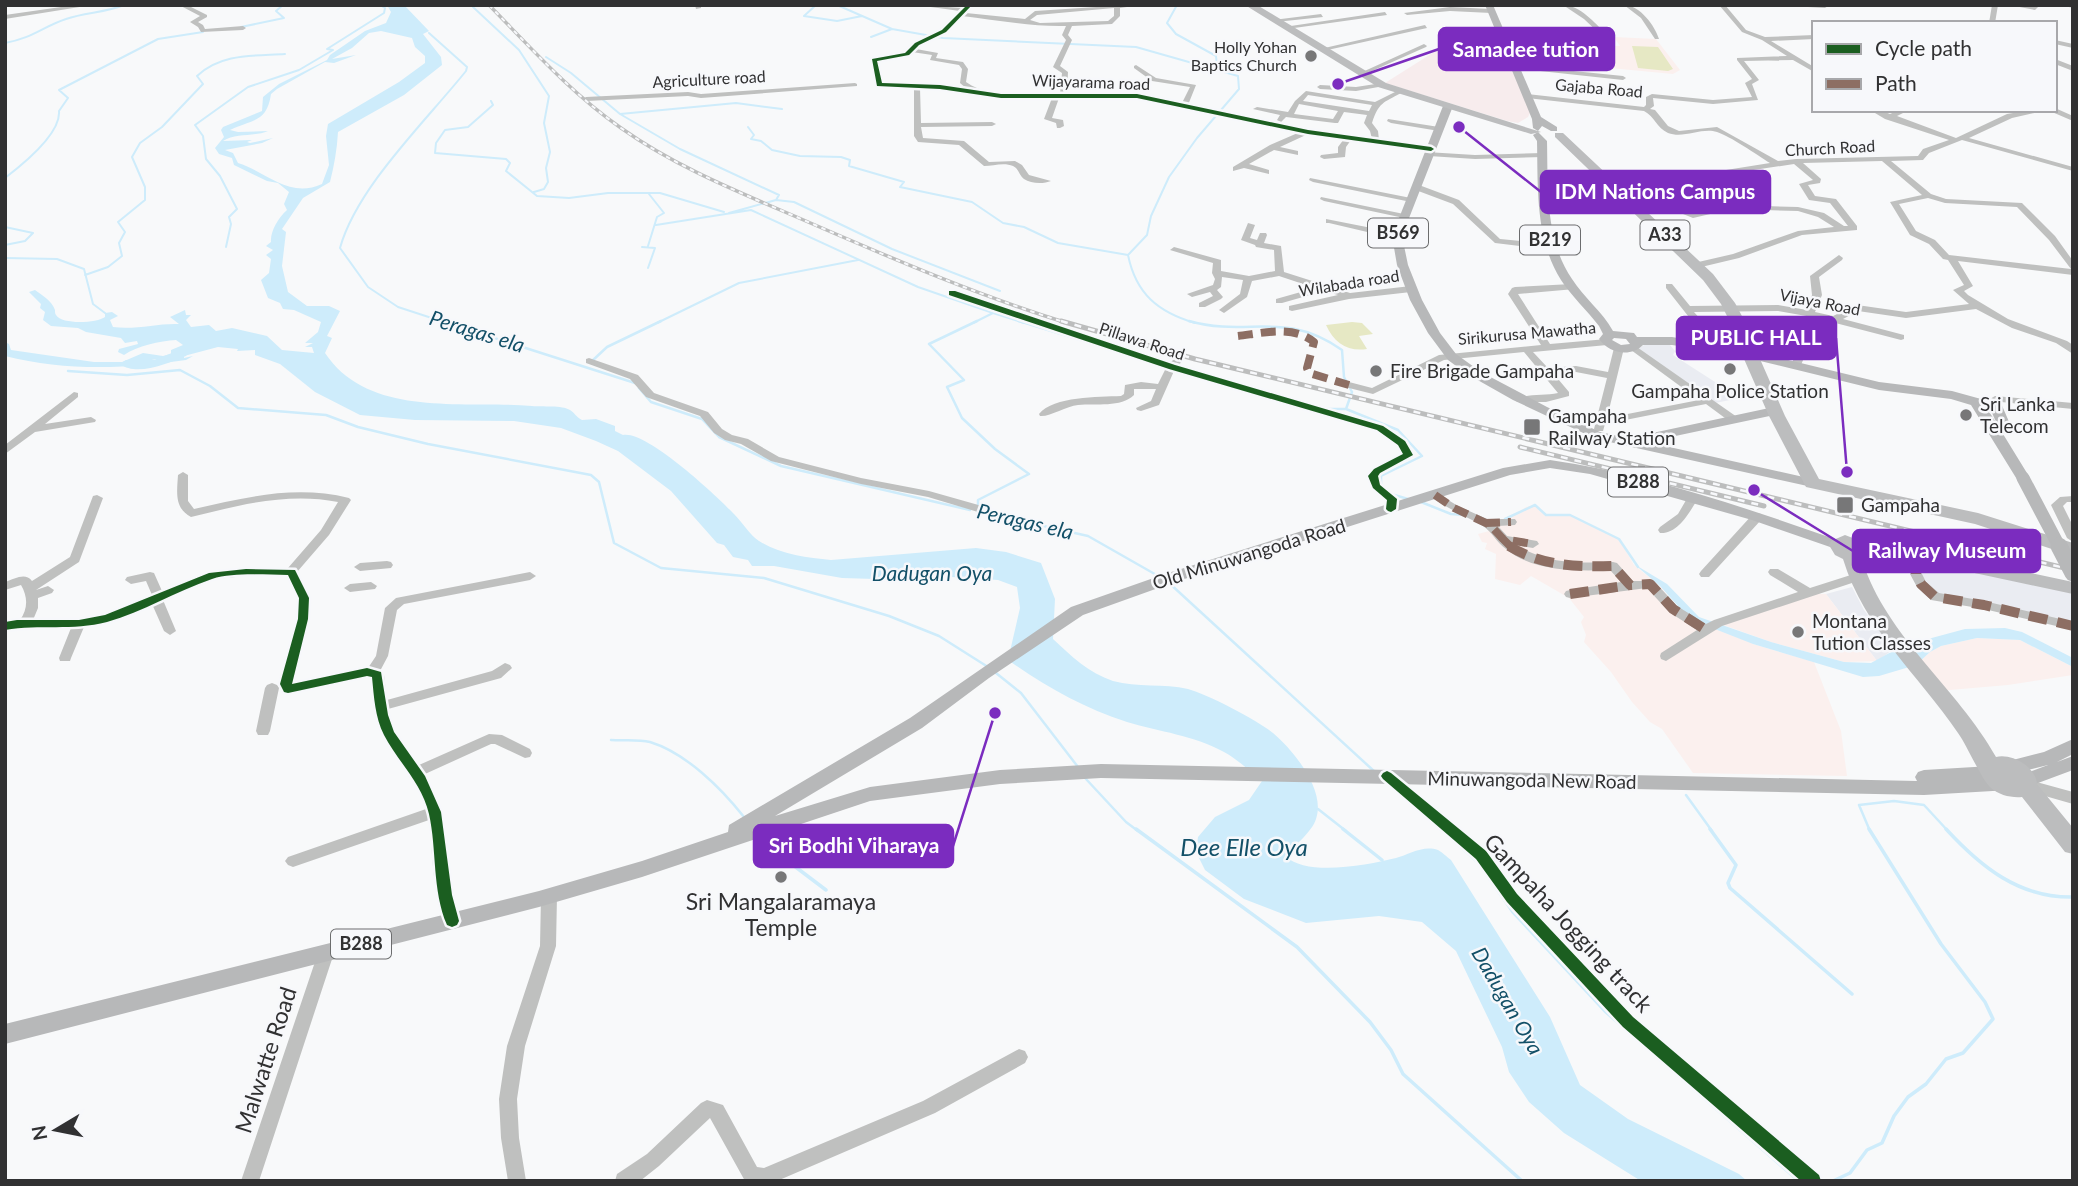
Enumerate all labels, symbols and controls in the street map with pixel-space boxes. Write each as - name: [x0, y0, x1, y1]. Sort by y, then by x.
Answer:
- legend: [1812, 21, 2057, 112]
- callout: Samadee tution: [1439, 28, 1614, 70]
- text: Cycle path: [1875, 35, 1972, 60]
- text: Samadee tution: [1453, 36, 1599, 61]
- place label: Holly Yohan Baptics Church: [1191, 37, 1297, 74]
- marker: Holly Yohan Baptics Church: [1303, 48, 1319, 64]
- street label: Agriculture road: [652, 66, 766, 91]
- street label: Wijayarama road: [1032, 70, 1150, 93]
- text: Path: [1875, 70, 1917, 95]
- street label: Gajaba Road: [1554, 74, 1644, 101]
- street label: Church Road: [1784, 136, 1876, 159]
- callout: IDM Nations Campus: [1541, 171, 1770, 213]
- text: IDM Nations Campus: [1555, 178, 1755, 203]
- road number: B569: [1368, 218, 1428, 247]
- road number: A33: [1640, 220, 1690, 249]
- road number: B219: [1520, 226, 1580, 254]
- street label: Wilabada road: [1297, 265, 1401, 300]
- street label: Vijaya Road: [1778, 284, 1862, 319]
- water label: Peragas ela: [427, 304, 528, 357]
- street label: Sirikurusa Mawatha: [1457, 317, 1597, 348]
- callout: PUBLIC HALL: [1677, 317, 1836, 359]
- street label: Pillawa Road: [1097, 318, 1187, 363]
- text: PUBLIC HALL: [1690, 324, 1822, 349]
- place label: Fire Brigade Gampaha: [1390, 359, 1574, 382]
- marker: Gampaha Police Station: [1722, 361, 1738, 377]
- marker: Fire Brigade Gampaha: [1368, 363, 1384, 379]
- place label: Gampaha Police Station: [1631, 379, 1829, 402]
- place label: Sri Lanka Telecom: [1980, 392, 2055, 437]
- place label: Gampaha Railway Station: [1548, 404, 1676, 449]
- marker: Sri Lanka Telecom: [1958, 407, 1974, 423]
- marker: Gampaha Railway Station: [1522, 417, 1542, 437]
- road number: B288: [1608, 468, 1668, 496]
- place label: Gampaha: [1861, 493, 1940, 516]
- marker: Gampaha: [1835, 495, 1855, 515]
- water label: Peragas ela: [975, 497, 1076, 544]
- street label: Old Minuwangoda Road: [1150, 513, 1348, 594]
- callout: Railway Museum: [1853, 530, 2040, 572]
- text: Railway Museum: [1868, 537, 2026, 562]
- water label: Dadugan Oya: [872, 560, 992, 585]
- place label: Montana Tution Classes: [1812, 609, 1931, 654]
- marker: Montana Tution Classes: [1790, 624, 1806, 640]
- street label: Minuwangoda New Road: [1427, 766, 1637, 793]
- callout: Sri Bodhi Viharaya: [754, 825, 953, 867]
- street label: Gampaha Jogging track: [1479, 827, 1659, 1018]
- text: Sri Bodhi Viharaya: [769, 832, 939, 857]
- water label: Dee Elle Oya: [1180, 832, 1308, 861]
- marker: Sri Mangalaramaya Temple: [773, 869, 789, 885]
- place label: Sri Mangalaramaya Temple: [686, 887, 876, 941]
- road number: B288: [331, 930, 391, 959]
- water label: Dadugan Oya: [1467, 942, 1549, 1059]
- street label: Malwatte Road: [228, 983, 302, 1136]
- north arrow: [21, 1095, 91, 1165]
- text: N: [26, 1124, 51, 1142]

